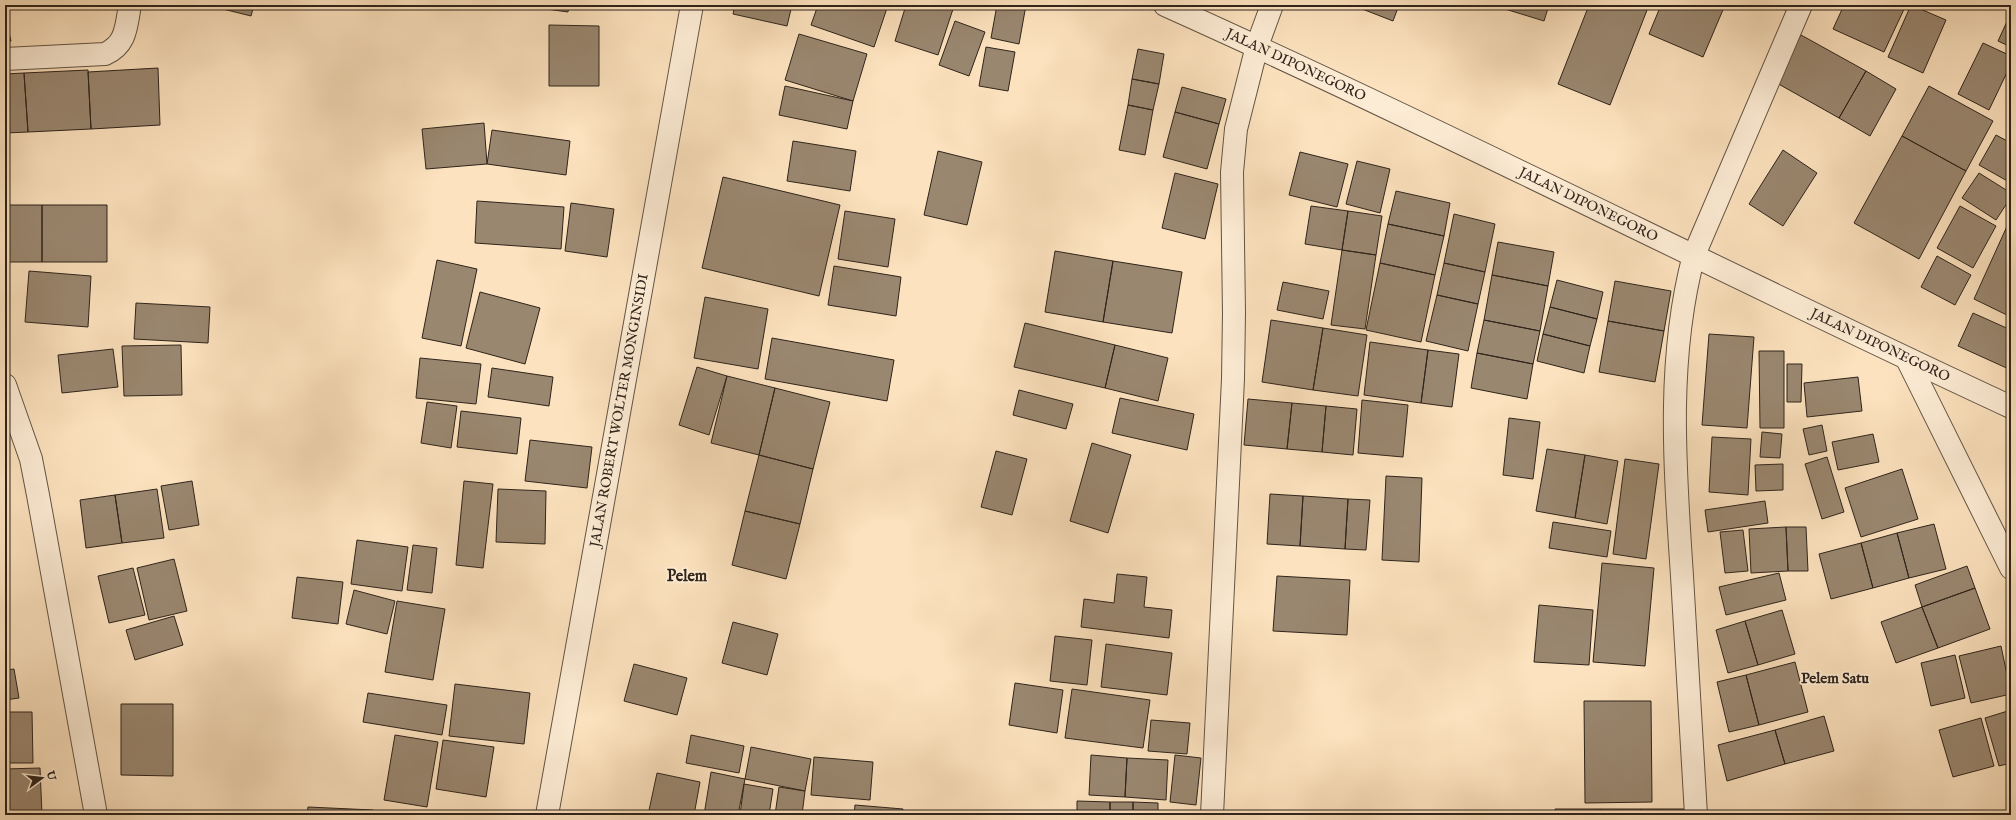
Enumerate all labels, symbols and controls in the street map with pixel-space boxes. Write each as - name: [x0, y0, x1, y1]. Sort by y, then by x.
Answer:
- street label: JALAN DIPONEGORO: [1221, 24, 1369, 106]
- street label: JALAN DIPONEGORO: [1514, 162, 1661, 246]
- street label: JALAN ROBERT WOLTER MONGINSIDI: [586, 272, 653, 551]
- street label: JALAN DIPONEGORO: [1806, 304, 1953, 386]
- district label: Pelem: [667, 567, 708, 587]
- district label: Pelem Satu: [1801, 669, 1869, 688]
- north arrow: [22, 758, 62, 798]
- text: U: [42, 768, 59, 783]

